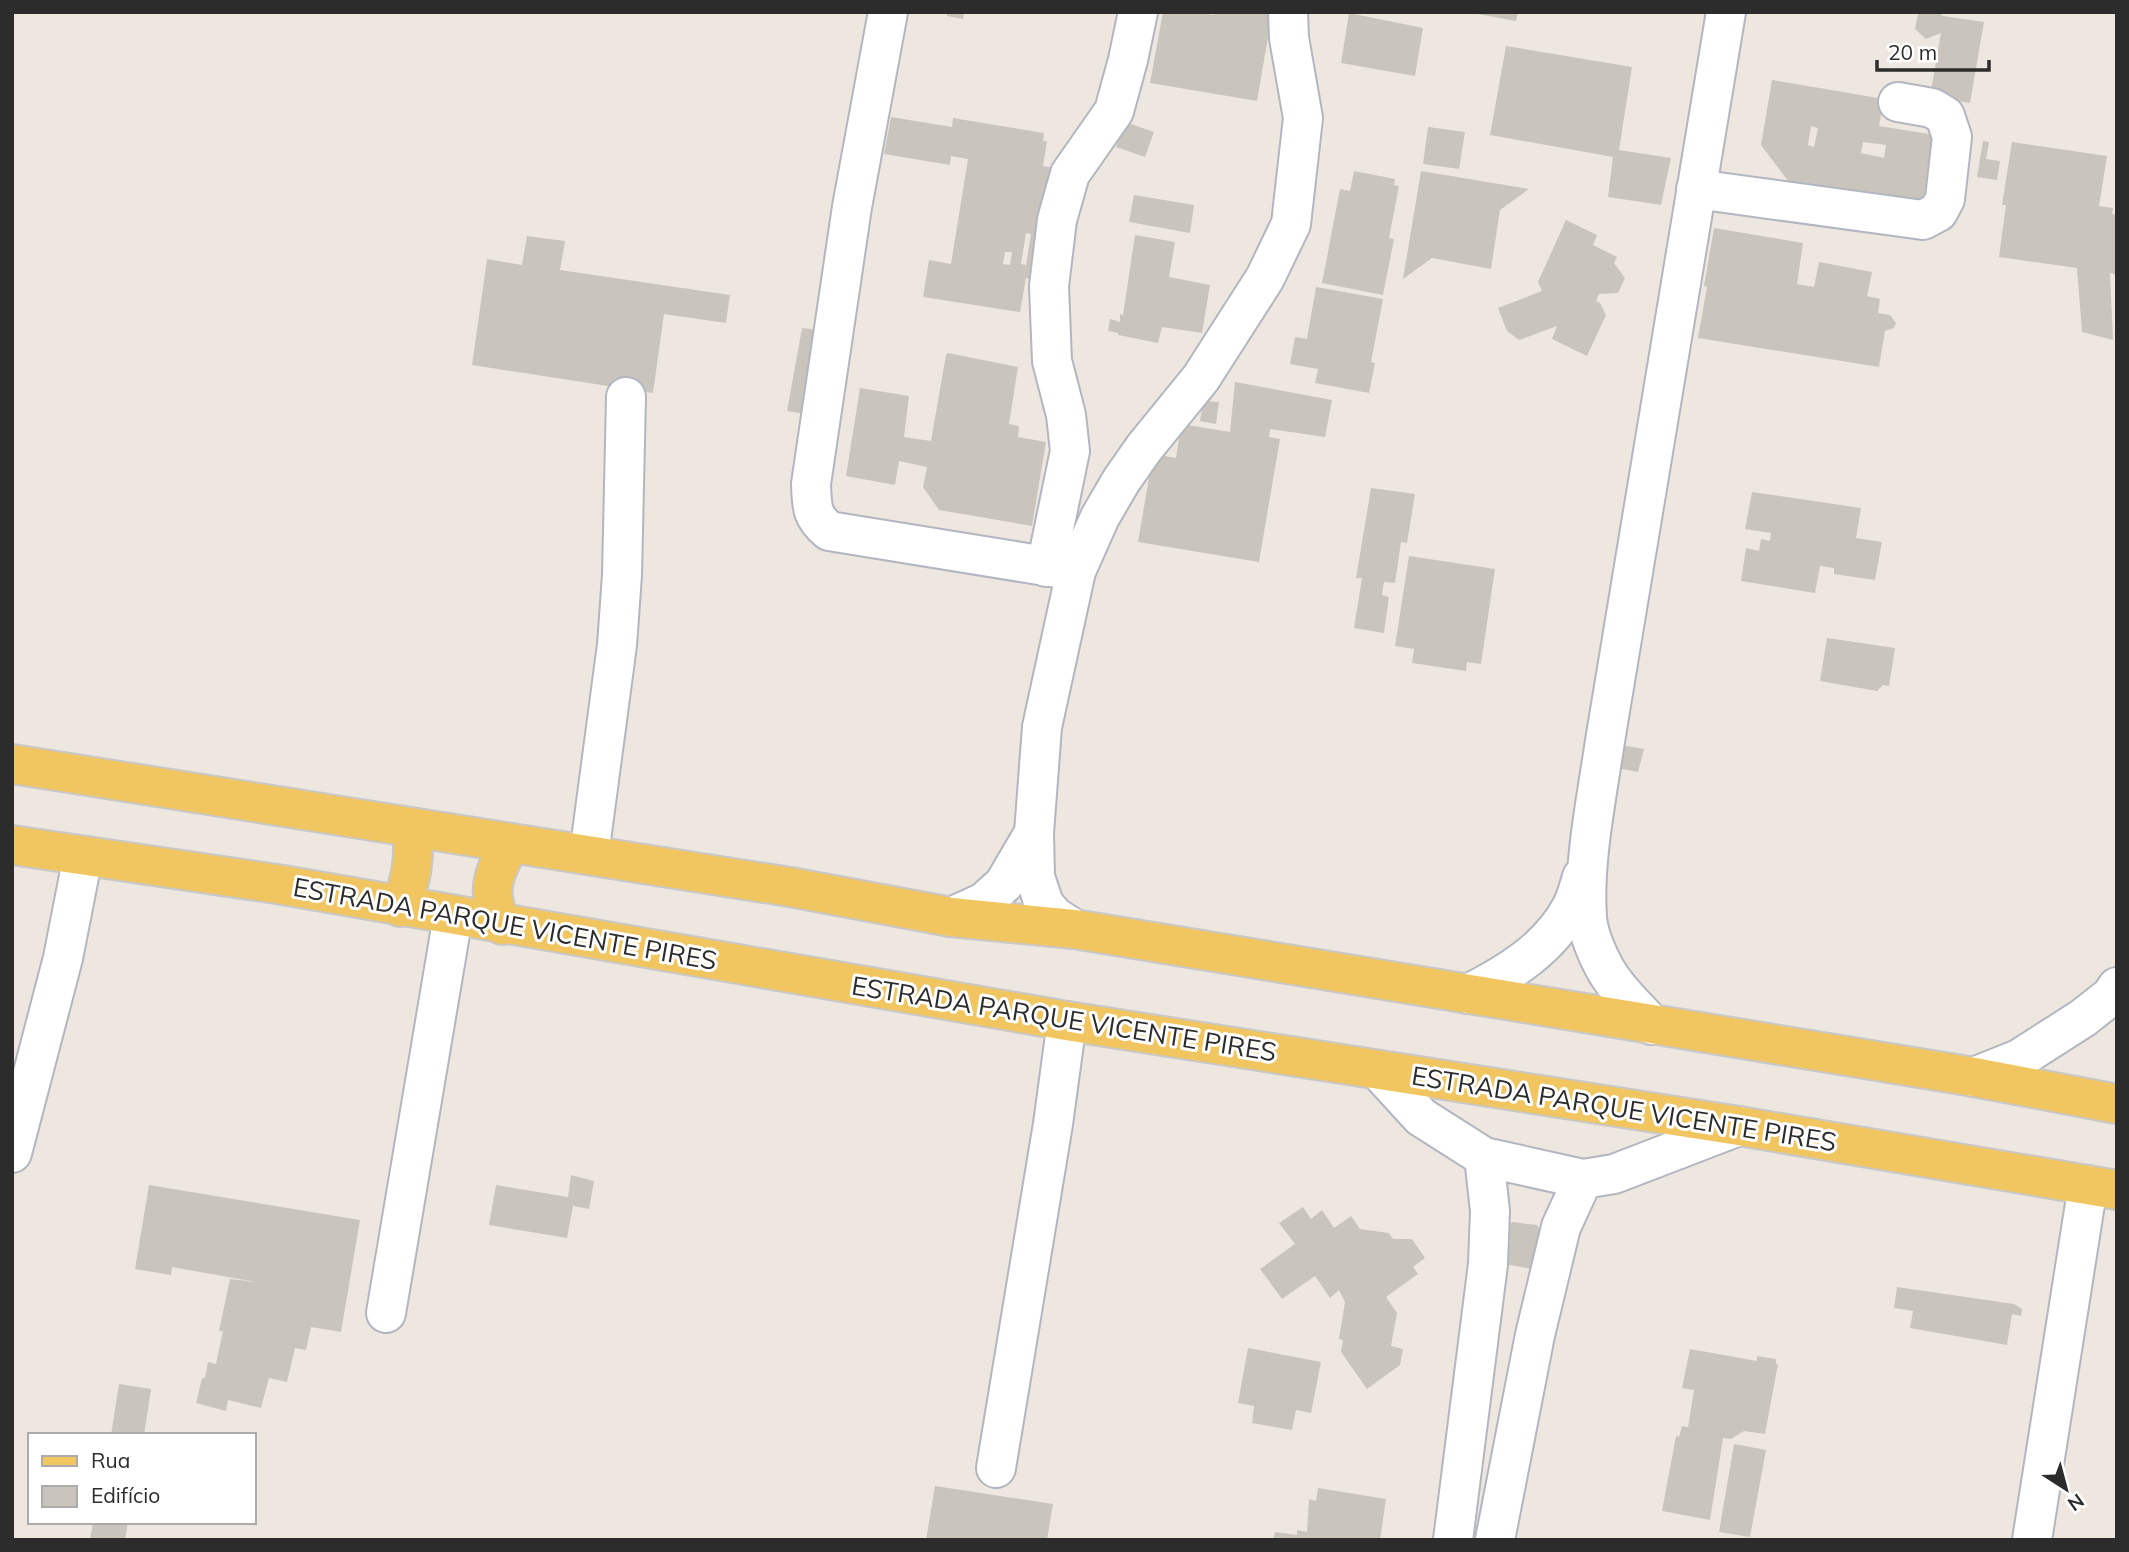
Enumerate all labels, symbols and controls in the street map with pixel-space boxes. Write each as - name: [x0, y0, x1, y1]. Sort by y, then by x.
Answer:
- scale bar: [1877, 28, 1989, 72]
- text: 20 m: [1888, 39, 1937, 65]
- street label: ESTRADA PARQUE VICENTE PIRES: [291, 870, 719, 977]
- street label: ESTRADA PARQUE VICENTE PIRES: [849, 969, 1279, 1068]
- street label: ESTRADA PARQUE VICENTE PIRES: [1409, 1059, 1839, 1158]
- legend: [28, 1433, 256, 1524]
- text: Rua: [91, 1447, 130, 1473]
- north arrow: [2031, 1454, 2101, 1524]
- text: Edifício: [91, 1482, 160, 1508]
- text: N: [2063, 1489, 2089, 1517]

